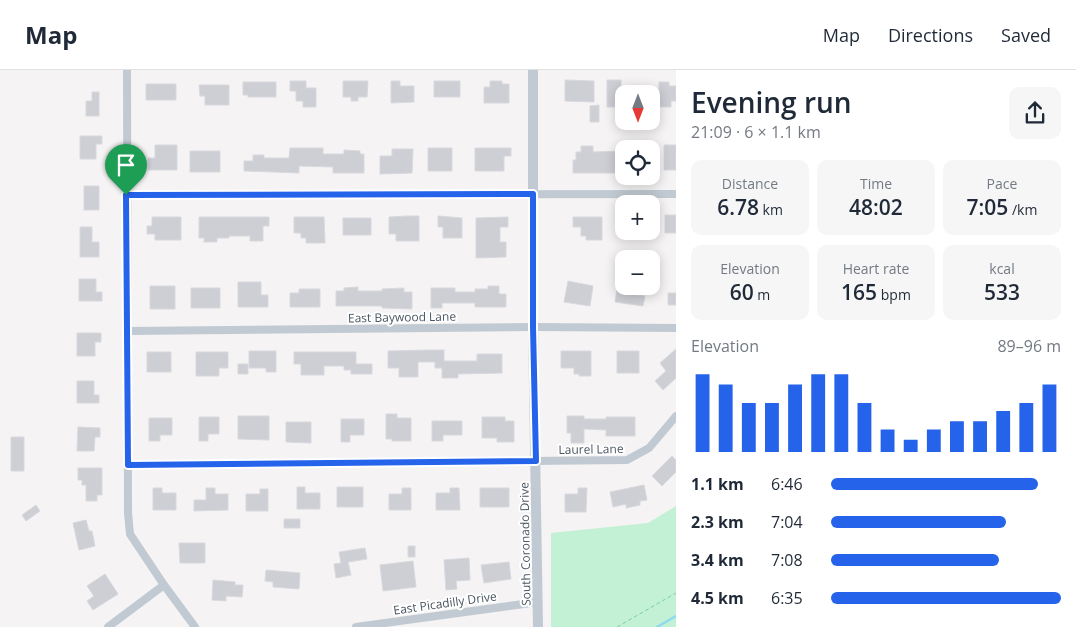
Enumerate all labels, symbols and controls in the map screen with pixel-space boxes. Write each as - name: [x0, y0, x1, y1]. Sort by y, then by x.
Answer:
- text: Map: [25, 18, 77, 51]
- text: Map: [823, 23, 860, 47]
- text: Directions: [888, 23, 973, 47]
- text: Saved: [1001, 23, 1051, 47]
- text: Evening run: [691, 83, 852, 121]
- north arrow: [615, 85, 660, 130]
- map controls: [615, 85, 660, 295]
- button: share: [1009, 87, 1061, 139]
- text: 21:09 · 6 × 1.1 km: [691, 121, 821, 143]
- button: locate: [615, 140, 660, 185]
- pin: [105, 144, 147, 195]
- icon: arrive: [112, 151, 140, 179]
- text: Distance: [722, 174, 778, 193]
- text: Time: [860, 174, 892, 193]
- text: Pace: [987, 174, 1017, 193]
- text: 6.78: [717, 193, 759, 221]
- text: 48:02: [849, 193, 903, 221]
- text: 7:05: [967, 193, 1008, 221]
- button: +: [615, 195, 660, 240]
- text: km: [759, 200, 783, 219]
- text: /km: [1008, 200, 1037, 219]
- button: −: [615, 250, 660, 295]
- text: Elevation: [720, 259, 780, 278]
- text: Heart rate: [843, 259, 909, 278]
- text: kcal: [989, 259, 1015, 278]
- text: 60: [730, 278, 754, 306]
- text: 165: [841, 278, 877, 306]
- text: 533: [984, 278, 1020, 306]
- text: m: [754, 285, 770, 304]
- text: bpm: [877, 285, 911, 304]
- street label: East Baywood Lane: [348, 308, 456, 326]
- text: Elevation: [691, 335, 759, 357]
- text: 89–96 m: [997, 335, 1061, 357]
- street label: Laurel Lane: [558, 440, 624, 458]
- text: 1.1 km: [691, 473, 744, 495]
- text: 6:46: [771, 473, 803, 495]
- street label: South Coronado Drive: [515, 482, 535, 606]
- text: 2.3 km: [691, 511, 744, 533]
- text: 7:04: [771, 511, 803, 533]
- text: 3.4 km: [691, 549, 744, 571]
- text: 7:08: [771, 549, 803, 571]
- street label: East Picadilly Drive: [392, 587, 498, 619]
- text: 4.5 km: [691, 587, 744, 609]
- text: 6:35: [771, 587, 803, 609]

